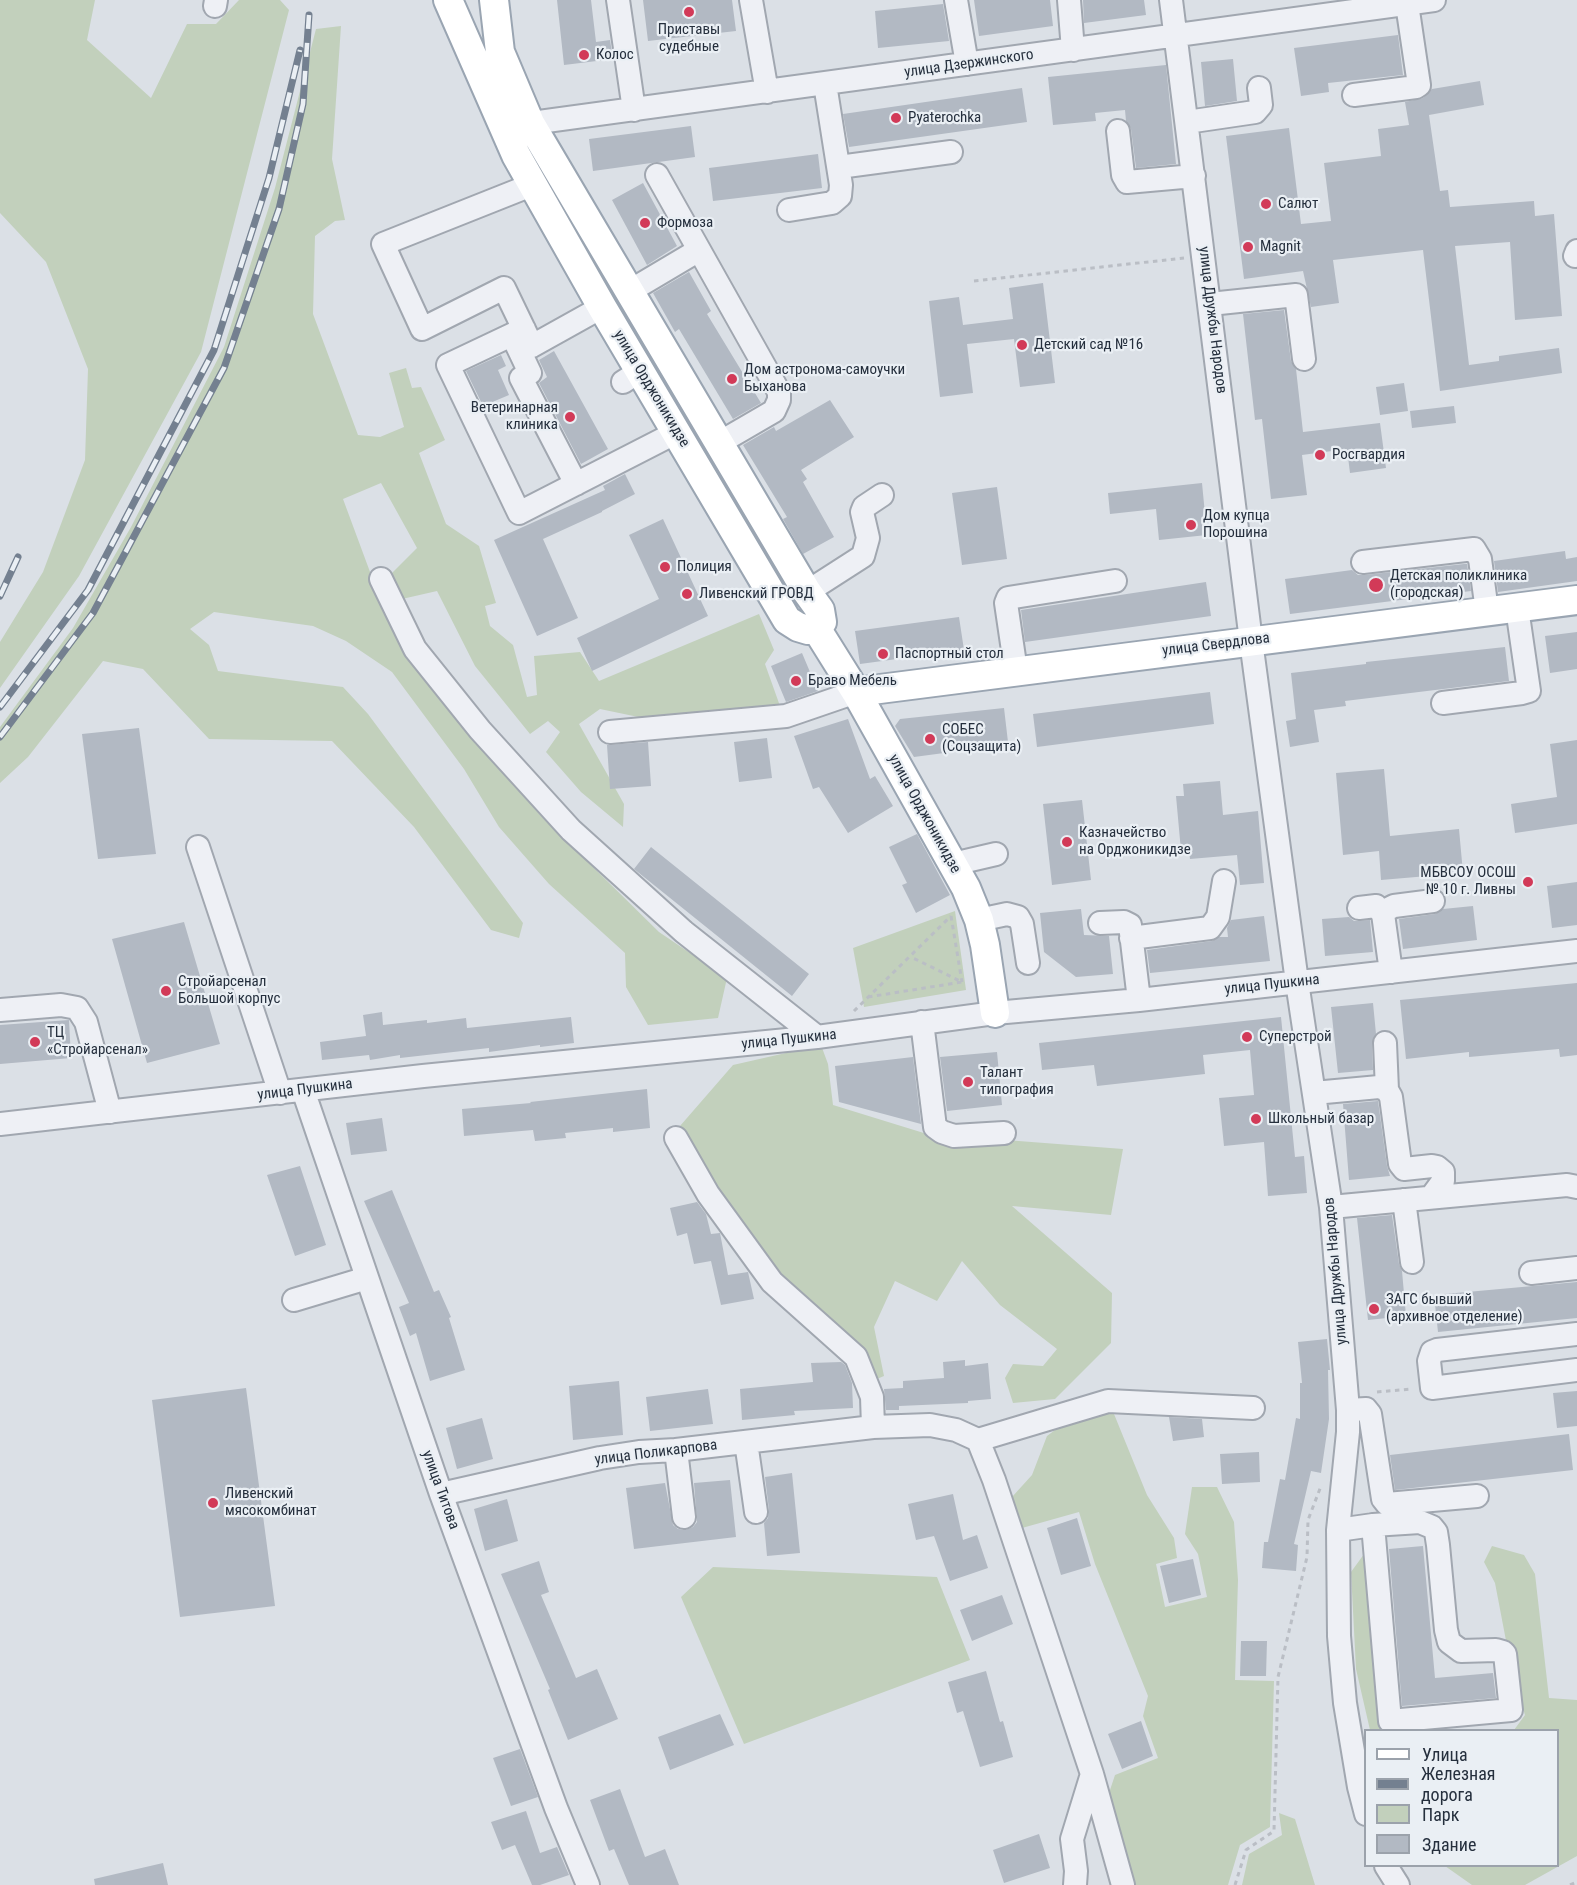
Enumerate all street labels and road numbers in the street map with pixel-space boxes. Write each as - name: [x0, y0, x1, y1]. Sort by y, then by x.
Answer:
- street label: улица Дзержинского: [903, 46, 1035, 82]
- street label: улица Дружбы Народов: [1194, 245, 1230, 395]
- street label: улица Орджоникидзе: [609, 327, 693, 451]
- street label: улица Свердлова: [1161, 629, 1271, 661]
- street label: улица Орджоникидзе: [884, 751, 964, 877]
- street label: улица Пушкина: [1224, 971, 1320, 999]
- street label: улица Пушкина: [741, 1026, 837, 1054]
- street label: улица Пушкина: [257, 1075, 353, 1105]
- street label: улица Дружбы Народов: [1321, 1196, 1351, 1346]
- street label: улица Поликарпова: [594, 1437, 718, 1469]
- street label: улица Титова: [417, 1448, 463, 1532]

